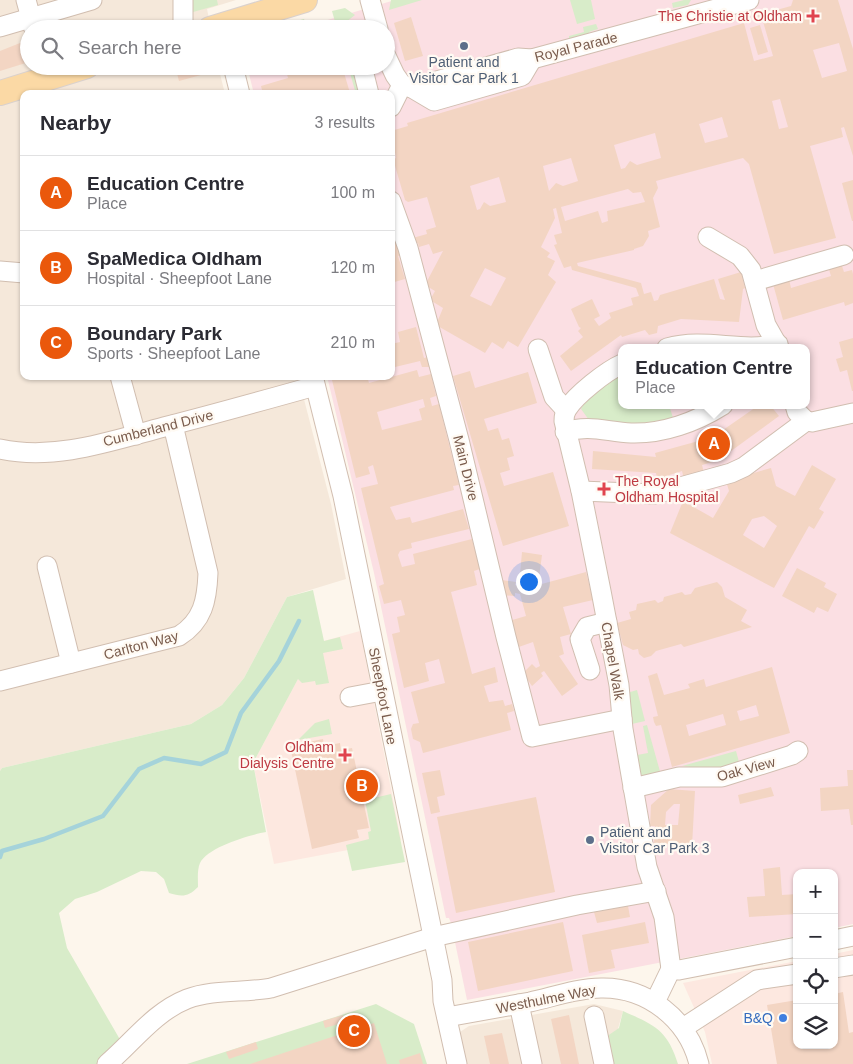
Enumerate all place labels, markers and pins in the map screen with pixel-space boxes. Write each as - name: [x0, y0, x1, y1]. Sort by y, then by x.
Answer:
- place label: The Christie at Oldham: [658, 8, 802, 24]
- marker: The Christie at Oldham: [806, 9, 820, 23]
- marker: Patient and Visitor Car Park 1: [458, 40, 470, 52]
- place label: Patient and Visitor Car Park 1: [409, 54, 519, 86]
- pin: A: [698, 425, 730, 463]
- place label: The Royal Oldham Hospital: [615, 473, 719, 505]
- marker: The Royal Oldham Hospital: [597, 482, 611, 496]
- place label: Oldham Dialysis Centre: [240, 739, 334, 771]
- marker: Oldham Dialysis Centre: [338, 748, 352, 762]
- pin: B: [346, 767, 378, 805]
- place label: Patient and Visitor Car Park 3: [600, 824, 710, 856]
- marker: Patient and Visitor Car Park 3: [584, 834, 596, 846]
- place label: B&Q: [743, 1010, 773, 1026]
- pin: C: [338, 1012, 370, 1050]
- marker: B&Q: [777, 1012, 789, 1024]

